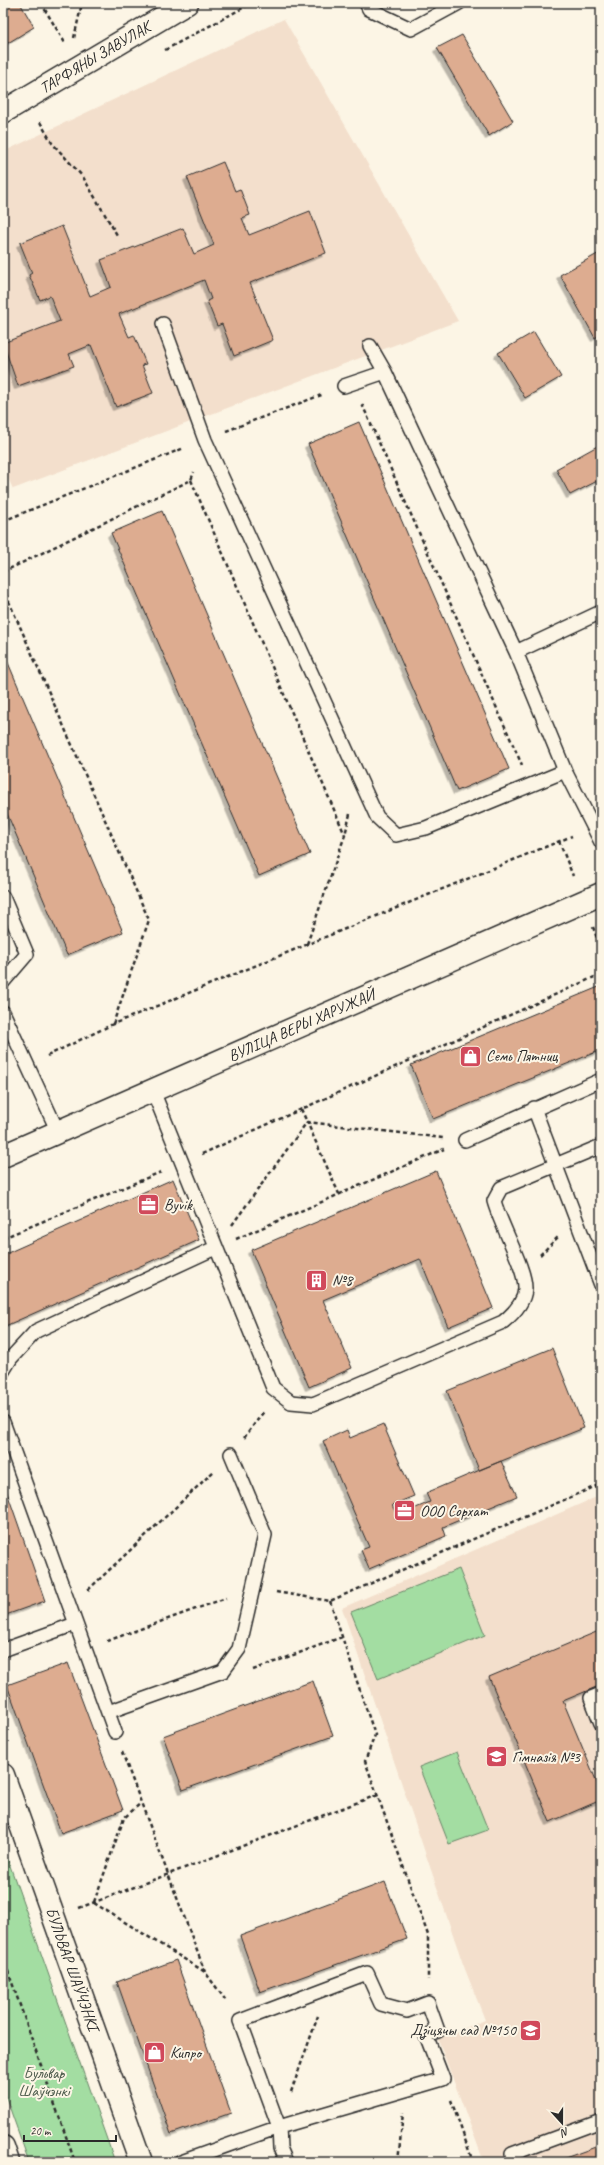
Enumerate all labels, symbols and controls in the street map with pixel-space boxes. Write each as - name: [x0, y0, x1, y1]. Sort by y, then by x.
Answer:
- street label: ТАРФЯНЫ ЗАВУЛАК: [36, 15, 157, 98]
- street label: ВУЛІЦА ВЕРЫ ХАРУЖАЙ: [225, 983, 381, 1066]
- shop icon: Семь Пятниц: [457, 1043, 483, 1069]
- place label: Семь Пятниц: [486, 1046, 558, 1066]
- office icon: Byvik: [135, 1192, 161, 1218]
- place label: Byvik: [164, 1195, 193, 1215]
- building icon: №8: [304, 1267, 330, 1293]
- place label: №8: [332, 1270, 354, 1290]
- office icon: ООО Сорхат: [391, 1498, 417, 1524]
- place label: ООО Сорхат: [420, 1501, 489, 1521]
- school or university icon: Гімназія №3: [484, 1744, 510, 1770]
- place label: Гімназія №3: [512, 1747, 582, 1767]
- street label: БУЛЬВАР ШАЎЧЭНКІ: [41, 1905, 105, 2037]
- school or university icon: Дзіцячы сад №150: [518, 2017, 544, 2043]
- place label: Дзіцячы сад №150: [410, 2020, 518, 2040]
- shop icon: Кипро: [142, 2040, 168, 2066]
- place label: Кипро: [170, 2043, 203, 2063]
- park label: Бульвар Шаўчэнкі: [18, 2063, 72, 2101]
- north arrow: [542, 2103, 582, 2143]
- scale bar: [24, 2117, 116, 2143]
- text: 20 m: [30, 2123, 52, 2139]
- text: N: [558, 2125, 571, 2141]

